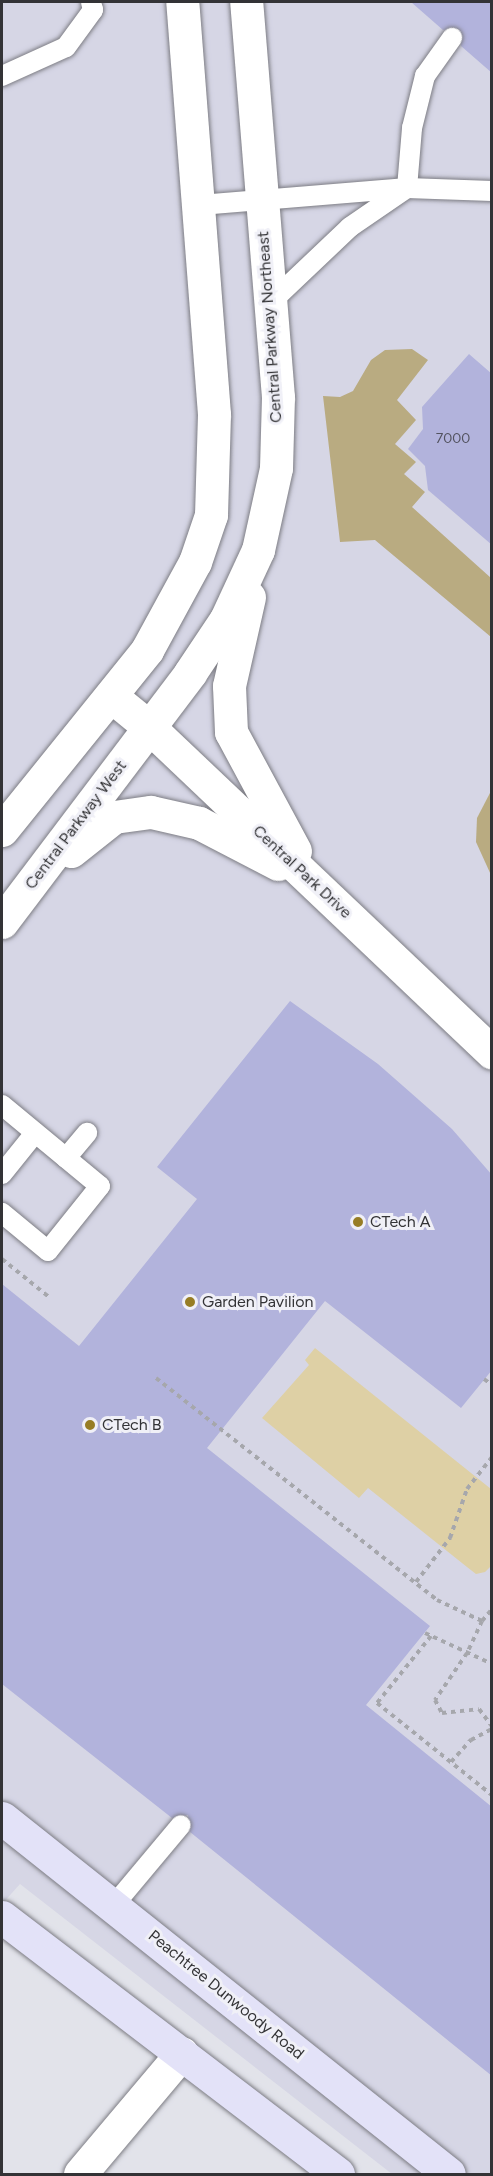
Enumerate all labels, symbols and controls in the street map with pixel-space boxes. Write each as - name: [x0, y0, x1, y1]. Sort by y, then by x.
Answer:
- street label: Central Parkway Northeast: [254, 231, 286, 423]
- house number: 7000: [436, 431, 470, 447]
- street label: Central Parkway West: [21, 757, 131, 893]
- street label: Central Park Drive: [249, 821, 355, 923]
- place label: CTech A: [370, 1212, 430, 1232]
- marker: CTech A: [351, 1215, 365, 1229]
- place label: Garden Pavilion: [202, 1292, 313, 1312]
- marker: Garden Pavilion: [183, 1295, 197, 1309]
- place label: CTech B: [102, 1415, 161, 1435]
- marker: CTech B: [83, 1418, 97, 1432]
- street label: Peachtree Dunwoody Road: [144, 1926, 308, 2064]

